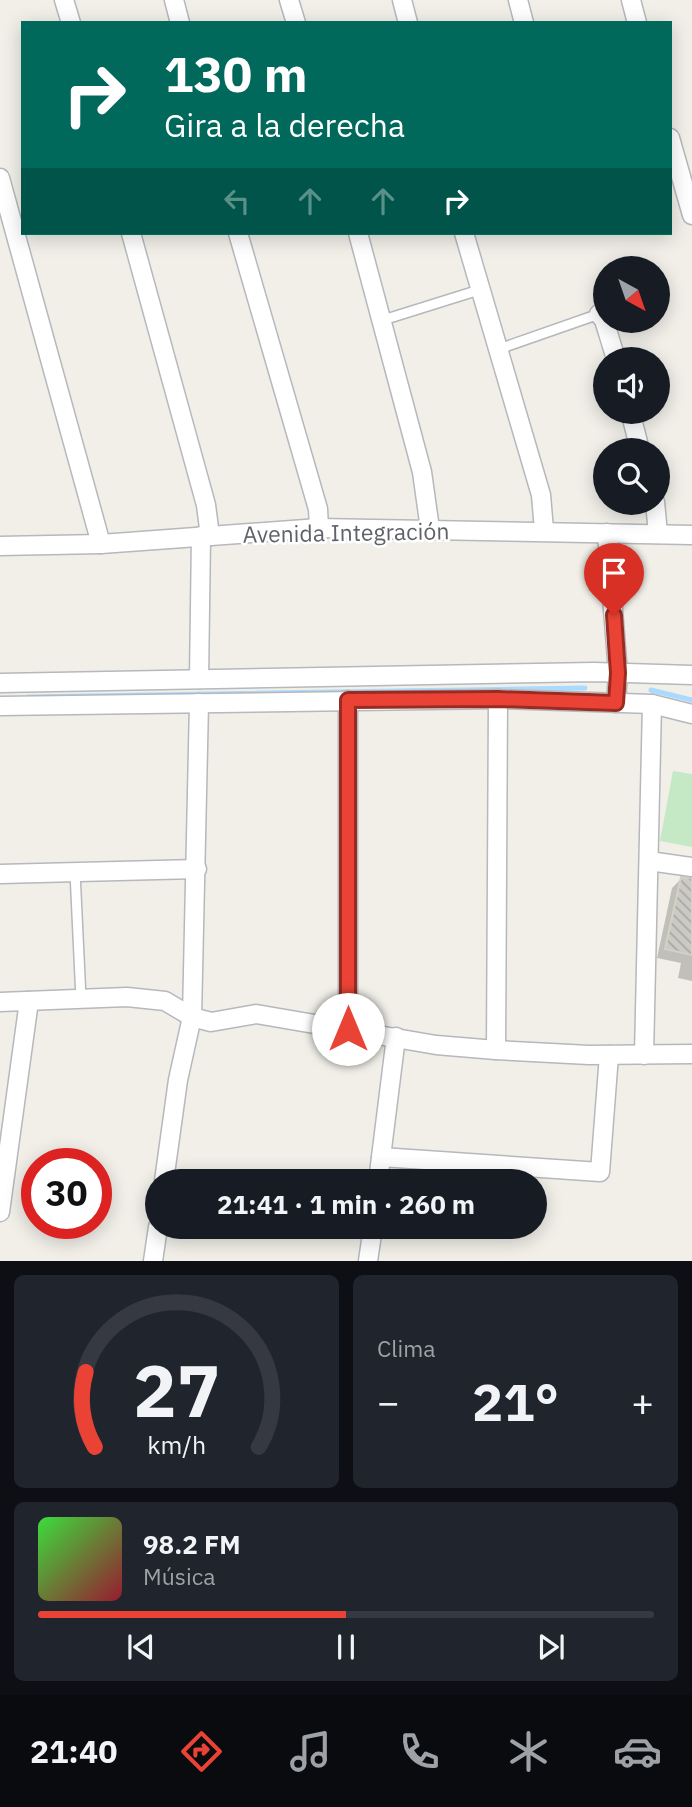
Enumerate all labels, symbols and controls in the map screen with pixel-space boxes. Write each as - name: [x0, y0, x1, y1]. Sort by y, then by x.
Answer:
- text: 130 m: [164, 42, 308, 105]
- icon: right: [49, 49, 140, 140]
- text: Gira a la derecha: [164, 104, 405, 146]
- icon: left: [218, 182, 256, 220]
- icon: ahead: [291, 182, 329, 220]
- icon: ahead: [364, 182, 402, 220]
- icon: right: [437, 182, 475, 220]
- north arrow: [593, 256, 670, 332]
- map controls: [593, 256, 670, 515]
- button: sound: [593, 347, 670, 424]
- button: search: [593, 438, 670, 515]
- street label: Avenida Integración: [242, 515, 450, 549]
- pin: [584, 543, 644, 615]
- icon: arrive: [595, 554, 633, 592]
- position arrow: [311, 992, 385, 1066]
- speed limit sign: 30: [21, 1148, 112, 1239]
- text: 21:41 · 1 min · 260 m: [217, 1187, 475, 1221]
- text: Clima: [377, 1333, 436, 1363]
- text: 27: [133, 1343, 220, 1438]
- text: 21°: [472, 1368, 559, 1435]
- text: −: [377, 1377, 400, 1426]
- text: +: [631, 1377, 654, 1426]
- text: km/h: [147, 1428, 206, 1461]
- text: 98.2 FM: [143, 1527, 241, 1561]
- text: Música: [143, 1561, 216, 1591]
- icon: previous: [122, 1628, 160, 1666]
- icon: pause: [327, 1628, 365, 1666]
- icon: next: [532, 1628, 570, 1666]
- icon: directions: [177, 1727, 226, 1776]
- icon: music: [286, 1727, 335, 1776]
- icon: phone: [395, 1727, 444, 1776]
- icon: climate: [504, 1727, 553, 1776]
- icon: car: [613, 1727, 662, 1776]
- text: 21:40: [30, 1730, 117, 1772]

